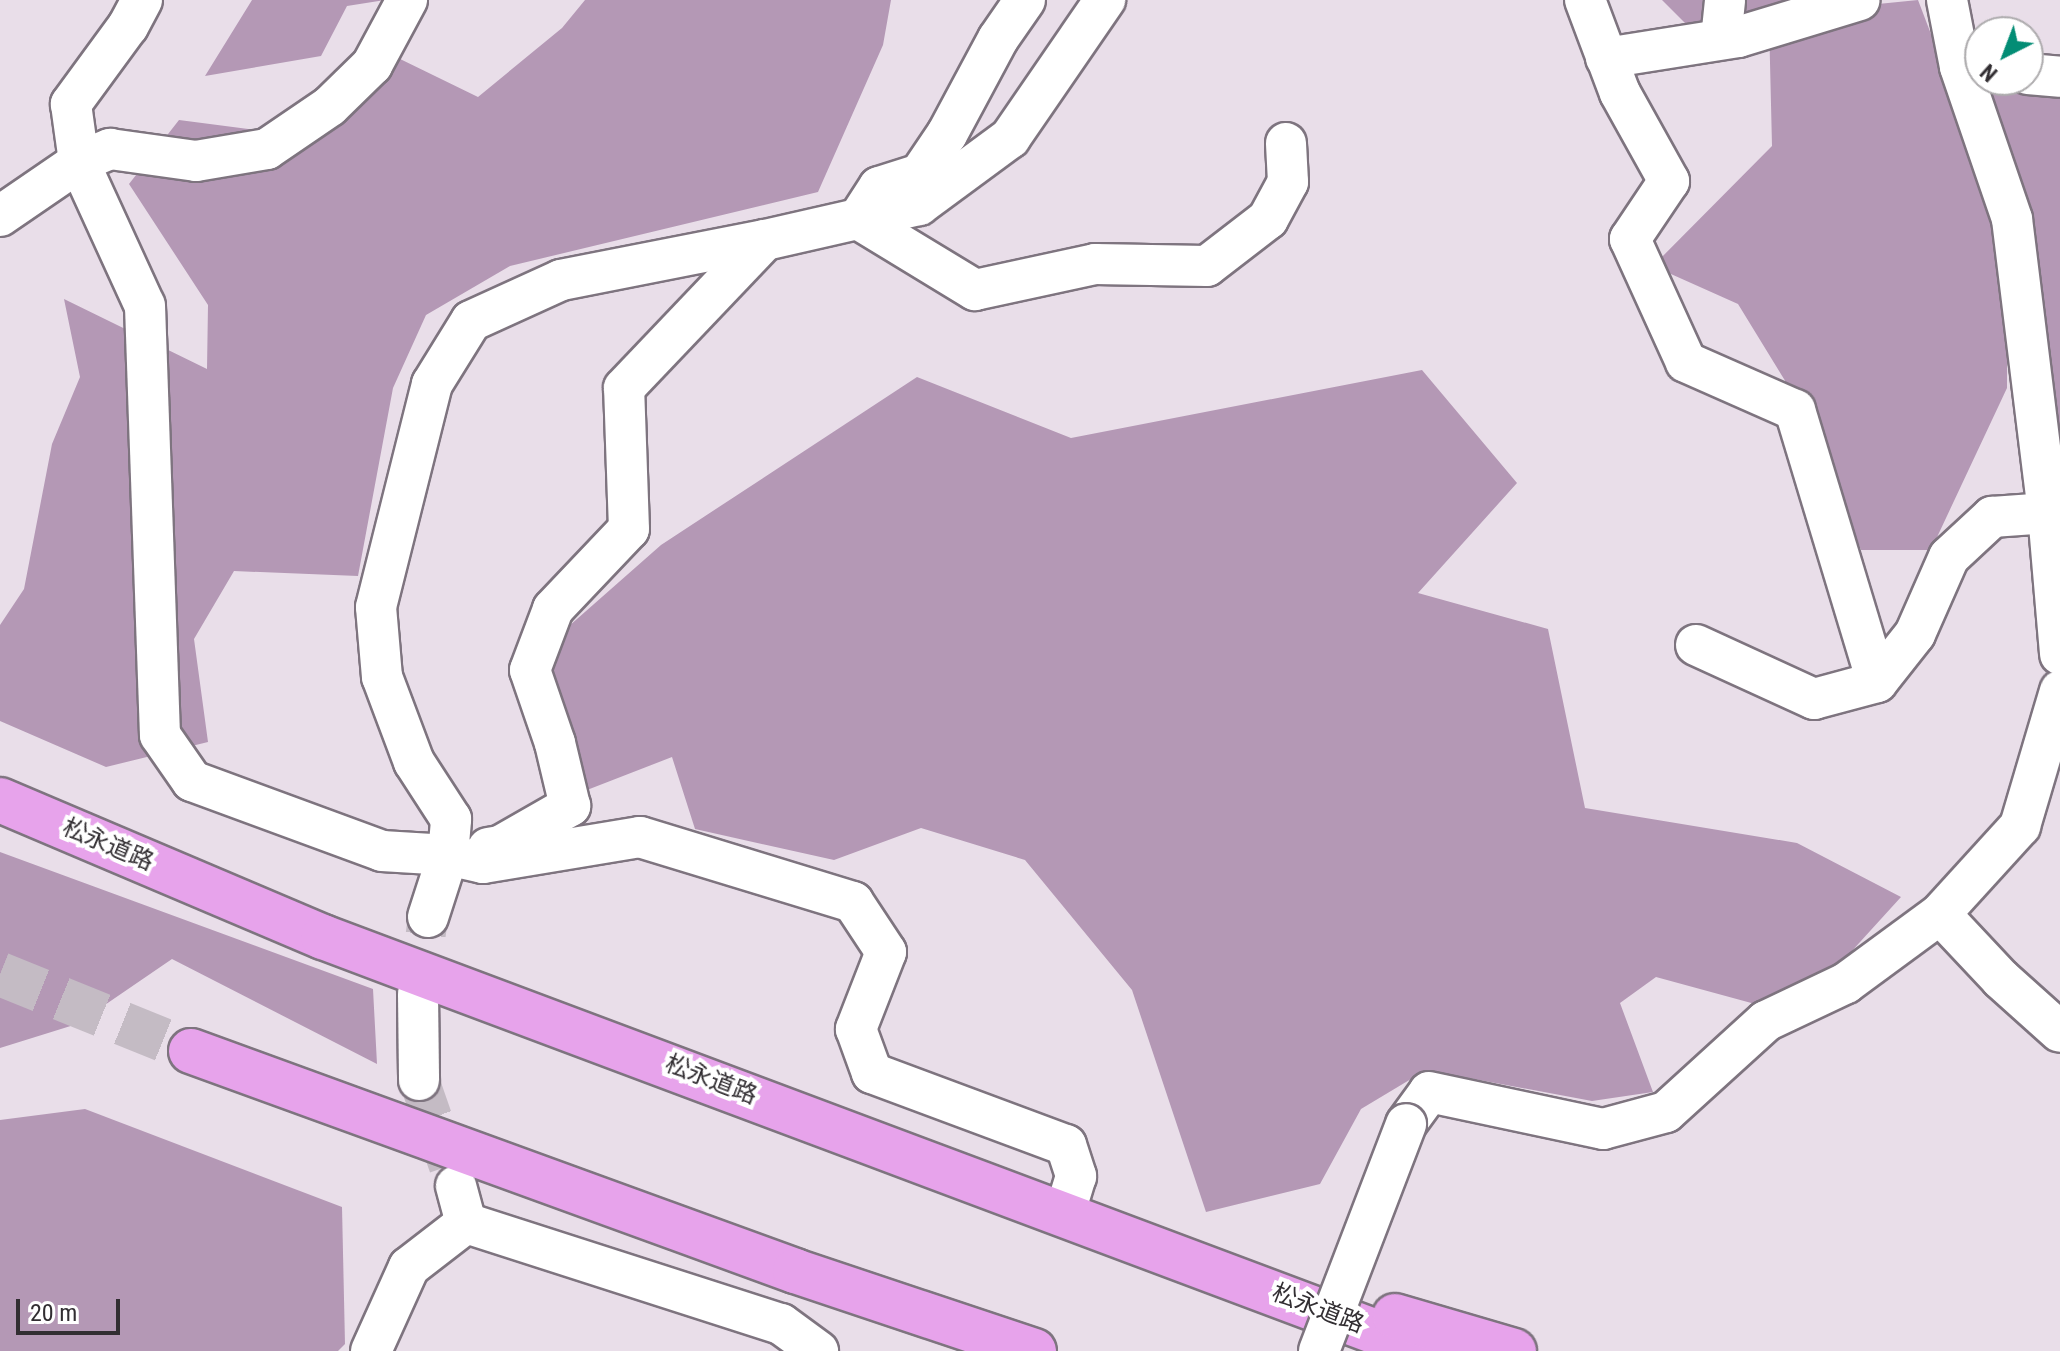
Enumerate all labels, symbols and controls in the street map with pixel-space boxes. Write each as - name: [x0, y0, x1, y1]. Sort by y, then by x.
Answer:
- north arrow: [1964, 16, 2044, 96]
- text: N: [1976, 59, 2002, 87]
- street label: 松永道路: [58, 813, 158, 877]
- street label: 松永道路: [661, 1049, 761, 1111]
- street label: 松永道路: [1268, 1278, 1368, 1340]
- scale bar: [20, 1283, 124, 1333]
- text: 20 m: [30, 1299, 77, 1327]

